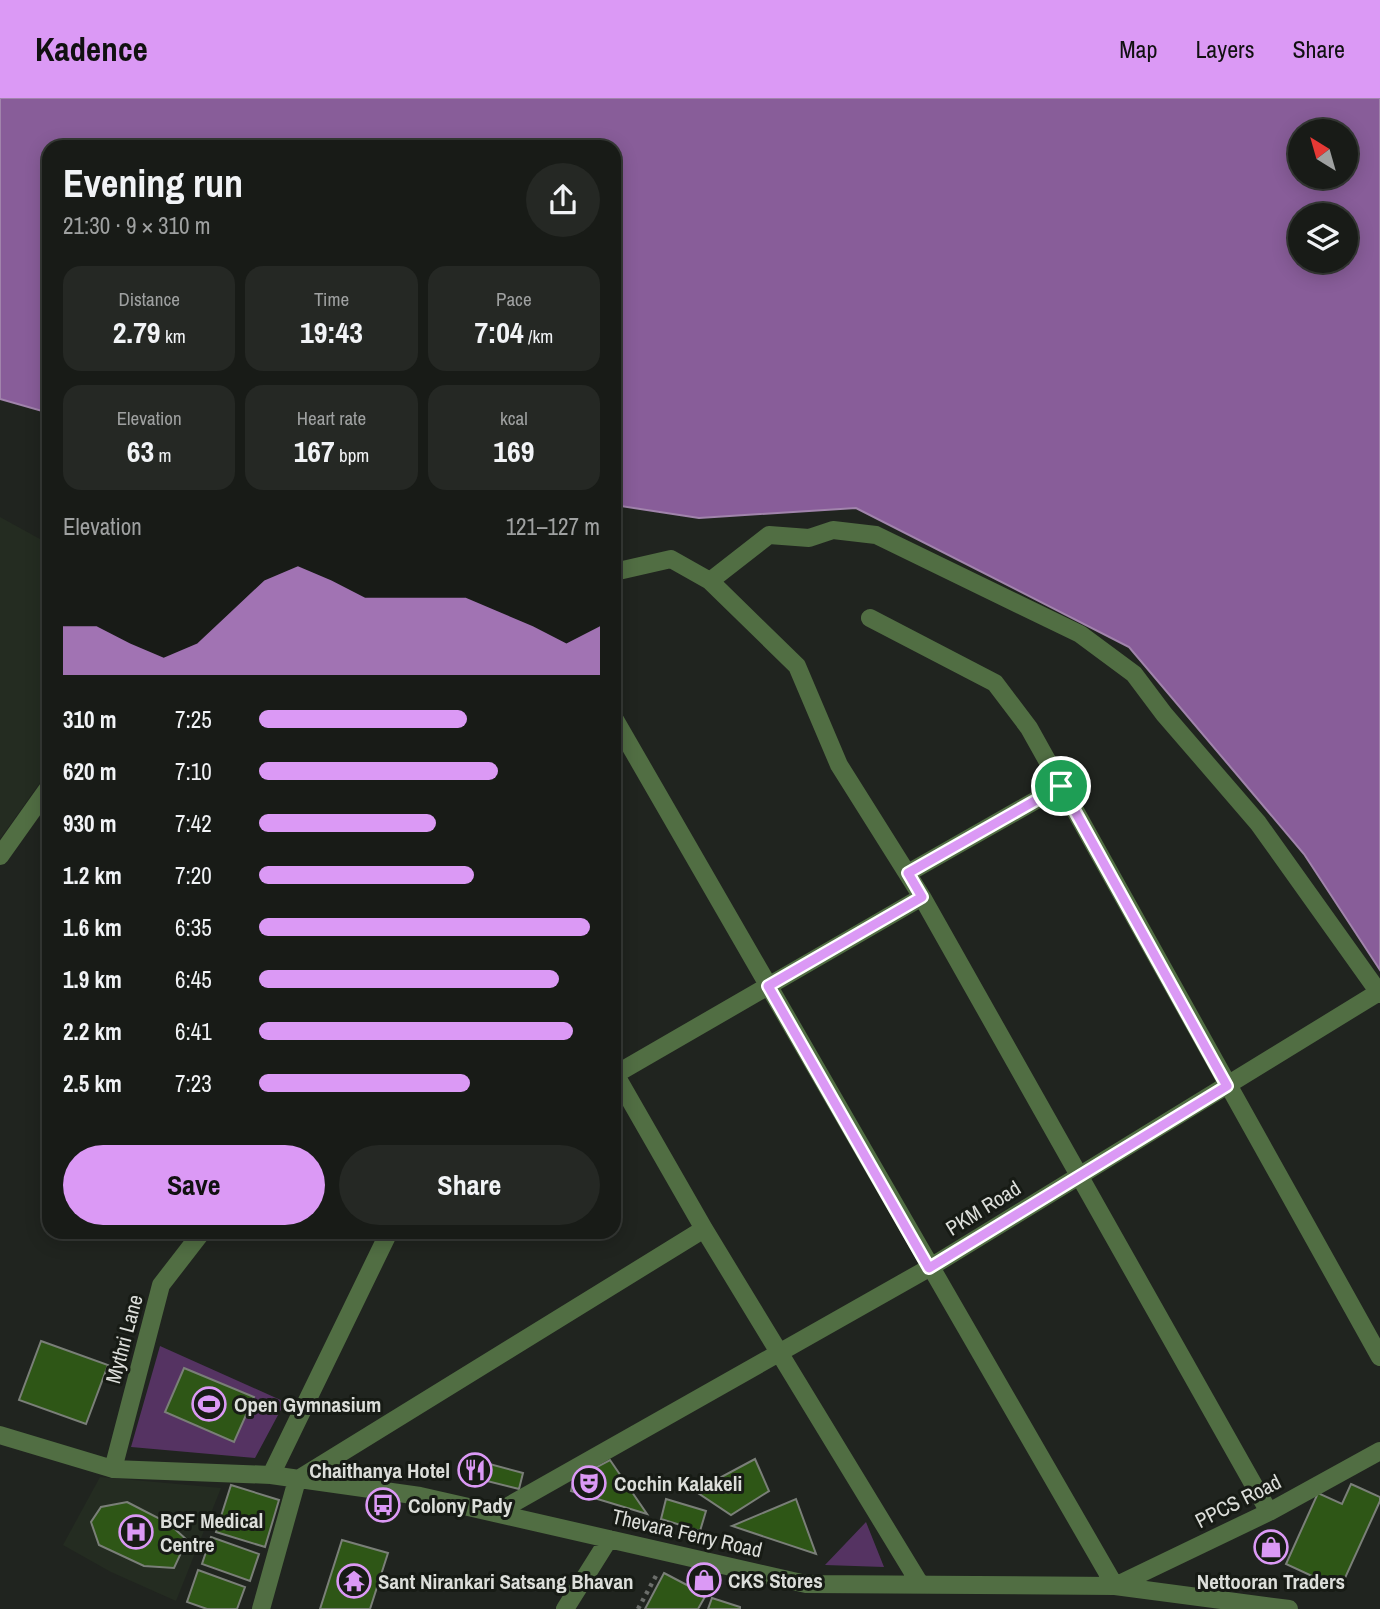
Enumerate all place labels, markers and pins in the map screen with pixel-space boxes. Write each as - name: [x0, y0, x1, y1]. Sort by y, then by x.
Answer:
- pin: [1031, 756, 1091, 816]
- sports icon: Open Gymnasium: [190, 1385, 228, 1423]
- place label: Open Gymnasium: [234, 1390, 381, 1419]
- restaurant icon: Chaithanya Hotel: [456, 1451, 494, 1489]
- place label: Chaithanya Hotel: [309, 1456, 450, 1485]
- theatre icon: Cochin Kalakeli: [570, 1464, 608, 1502]
- place label: Cochin Kalakeli: [614, 1469, 742, 1498]
- bus stop icon: Colony Pady: [364, 1486, 402, 1524]
- place label: Colony Pady: [408, 1491, 513, 1520]
- place label: BCF Medical Centre: [160, 1506, 263, 1559]
- hospital icon: BCF Medical Centre: [117, 1513, 155, 1551]
- shop icon: Nettooran Traders: [1252, 1528, 1290, 1566]
- shop icon: CKS Stores: [685, 1561, 723, 1599]
- temple icon: Sant Nirankari Satsang Bhavan: [335, 1562, 373, 1600]
- place label: CKS Stores: [728, 1566, 823, 1595]
- place label: Sant Nirankari Satsang Bhavan: [378, 1567, 634, 1596]
- place label: Nettooran Traders: [1197, 1567, 1345, 1596]

